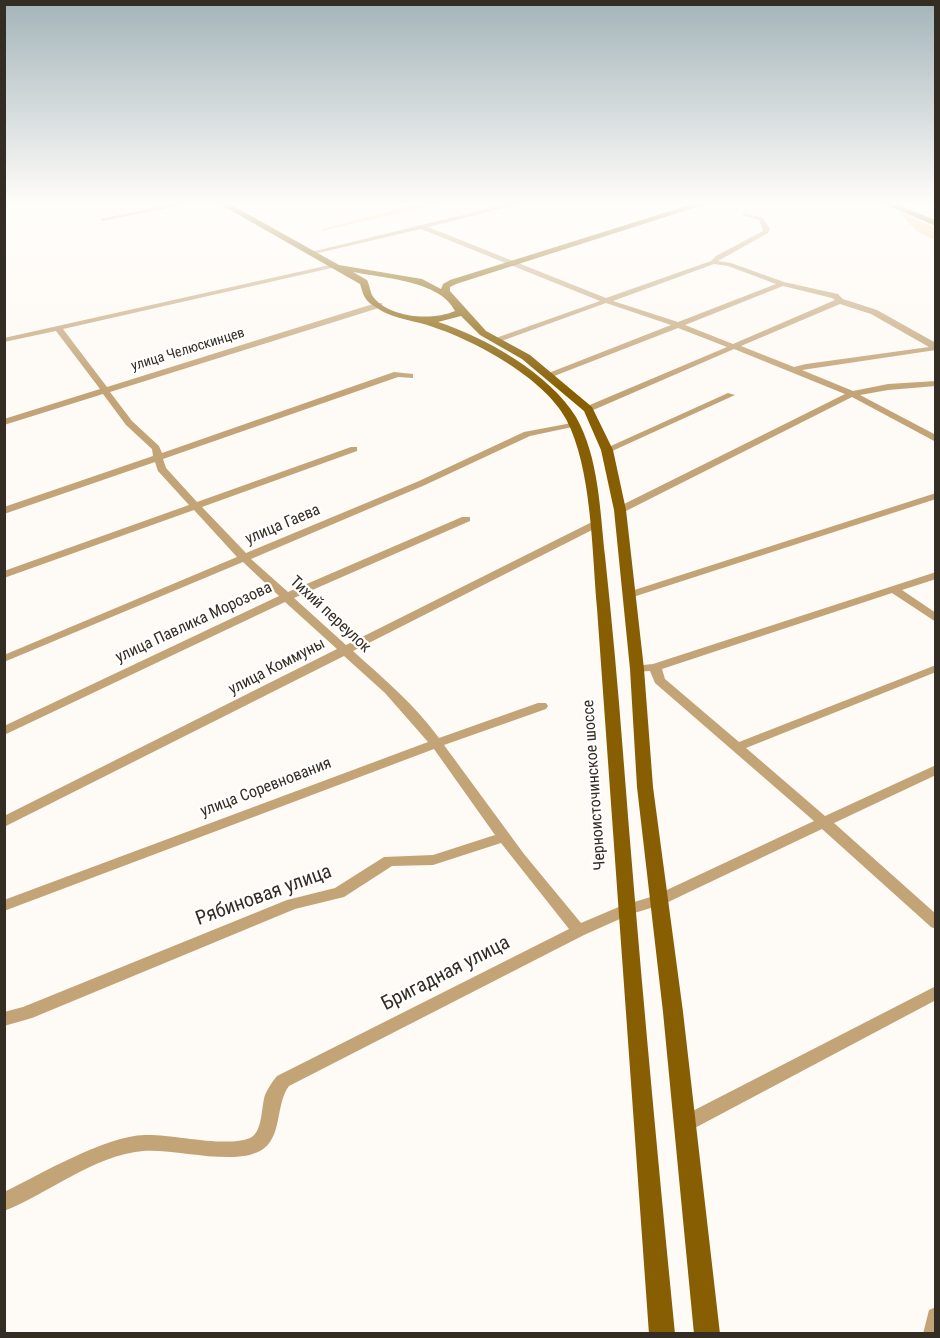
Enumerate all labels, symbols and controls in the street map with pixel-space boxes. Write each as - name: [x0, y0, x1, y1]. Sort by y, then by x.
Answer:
- street label: улица Челюскинцев: [129, 325, 247, 375]
- street label: улица Гаева: [243, 501, 323, 549]
- street label: Тихий переулок: [286, 573, 374, 657]
- street label: улица Павлика Морозова: [113, 578, 275, 668]
- street label: улица Коммуны: [226, 634, 328, 700]
- street label: Черноисточинское шоссе: [579, 699, 611, 871]
- street label: улица Соревнования: [198, 754, 334, 822]
- street label: Рябиновая улица: [193, 860, 335, 932]
- street label: Бригадная улица: [378, 931, 514, 1017]

